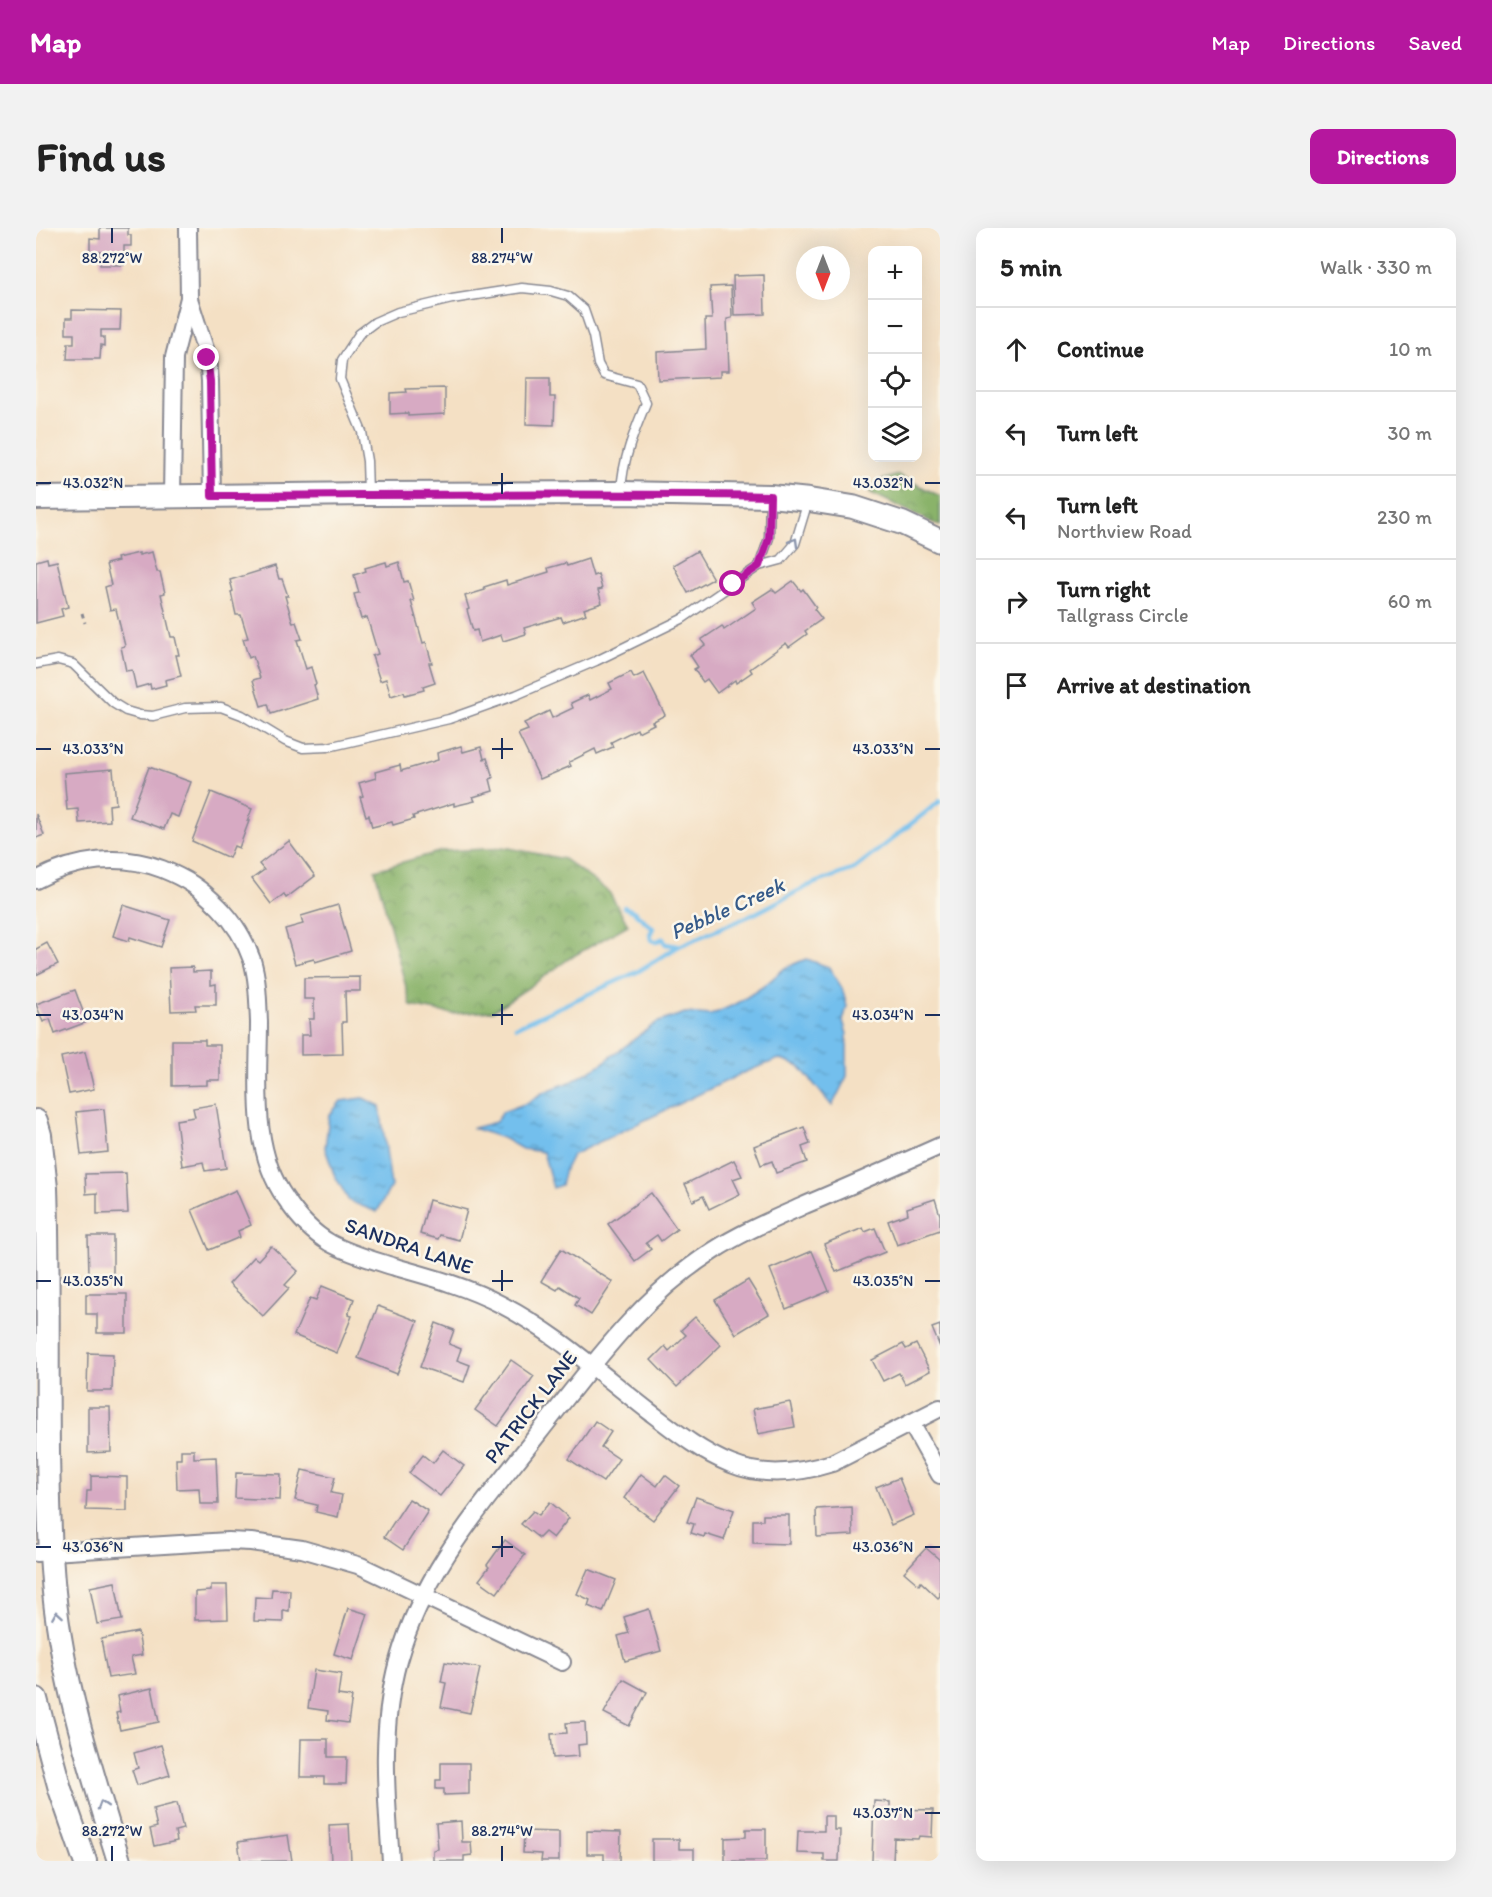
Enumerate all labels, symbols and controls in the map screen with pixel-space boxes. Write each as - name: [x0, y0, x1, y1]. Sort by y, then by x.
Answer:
- text: Map: [30, 25, 81, 59]
- text: Map: [1212, 30, 1250, 55]
- text: Directions: [1283, 30, 1375, 55]
- text: Saved: [1408, 30, 1462, 55]
- button: Directions: [1310, 129, 1456, 184]
- text: Find us: [36, 131, 166, 182]
- north arrow: [796, 246, 850, 300]
- map controls: [868, 246, 922, 462]
- button: +: [868, 246, 922, 300]
- text: 88.272°W: [82, 249, 142, 267]
- text: 88.274°W: [471, 249, 533, 267]
- text: 5 min: [1000, 251, 1062, 283]
- text: Walk · 330 m: [1320, 255, 1432, 279]
- button: −: [868, 300, 922, 354]
- icon: ahead: [1000, 333, 1033, 366]
- text: Continue: [1057, 336, 1144, 363]
- text: 10 m: [1389, 337, 1432, 361]
- route end: [193, 344, 219, 370]
- button: locate: [868, 354, 922, 408]
- button: layers: [868, 408, 922, 462]
- icon: left: [1000, 417, 1033, 450]
- text: Turn left: [1057, 420, 1138, 447]
- text: 30 m: [1387, 421, 1432, 445]
- text: 43.032°N: [63, 474, 123, 492]
- text: 43.032°N: [853, 474, 913, 492]
- text: Turn left: [1057, 492, 1138, 519]
- icon: left: [1000, 501, 1033, 534]
- text: 230 m: [1377, 505, 1432, 529]
- text: Northview Road: [1057, 519, 1192, 543]
- one-way arrow: [787, 538, 798, 548]
- route start: [719, 570, 745, 596]
- text: Turn right: [1057, 576, 1151, 603]
- icon: right: [1000, 585, 1033, 618]
- text: 60 m: [1388, 589, 1432, 613]
- text: Tallgrass Circle: [1057, 603, 1189, 627]
- icon: arrive: [1000, 669, 1033, 702]
- text: Arrive at destination: [1057, 672, 1251, 699]
- text: 43.033°N: [62, 740, 124, 758]
- text: 43.033°N: [852, 740, 914, 758]
- water label: Pebble Creek: [666, 871, 790, 946]
- text: 43.034°N: [62, 1006, 124, 1024]
- text: 43.034°N: [852, 1006, 914, 1024]
- street label: SANDRA LANE: [342, 1212, 477, 1279]
- text: 43.035°N: [63, 1272, 123, 1290]
- text: 43.035°N: [853, 1272, 913, 1290]
- street label: PATRICK LANE: [479, 1345, 582, 1468]
- text: 43.036°N: [63, 1538, 123, 1556]
- text: 43.036°N: [853, 1538, 913, 1556]
- one-way arrow: [52, 1611, 64, 1620]
- one-way arrow: [97, 1800, 109, 1811]
- text: 43.037°N: [853, 1804, 913, 1822]
- text: 88.272°W: [82, 1822, 142, 1840]
- text: 88.274°W: [471, 1822, 533, 1840]

